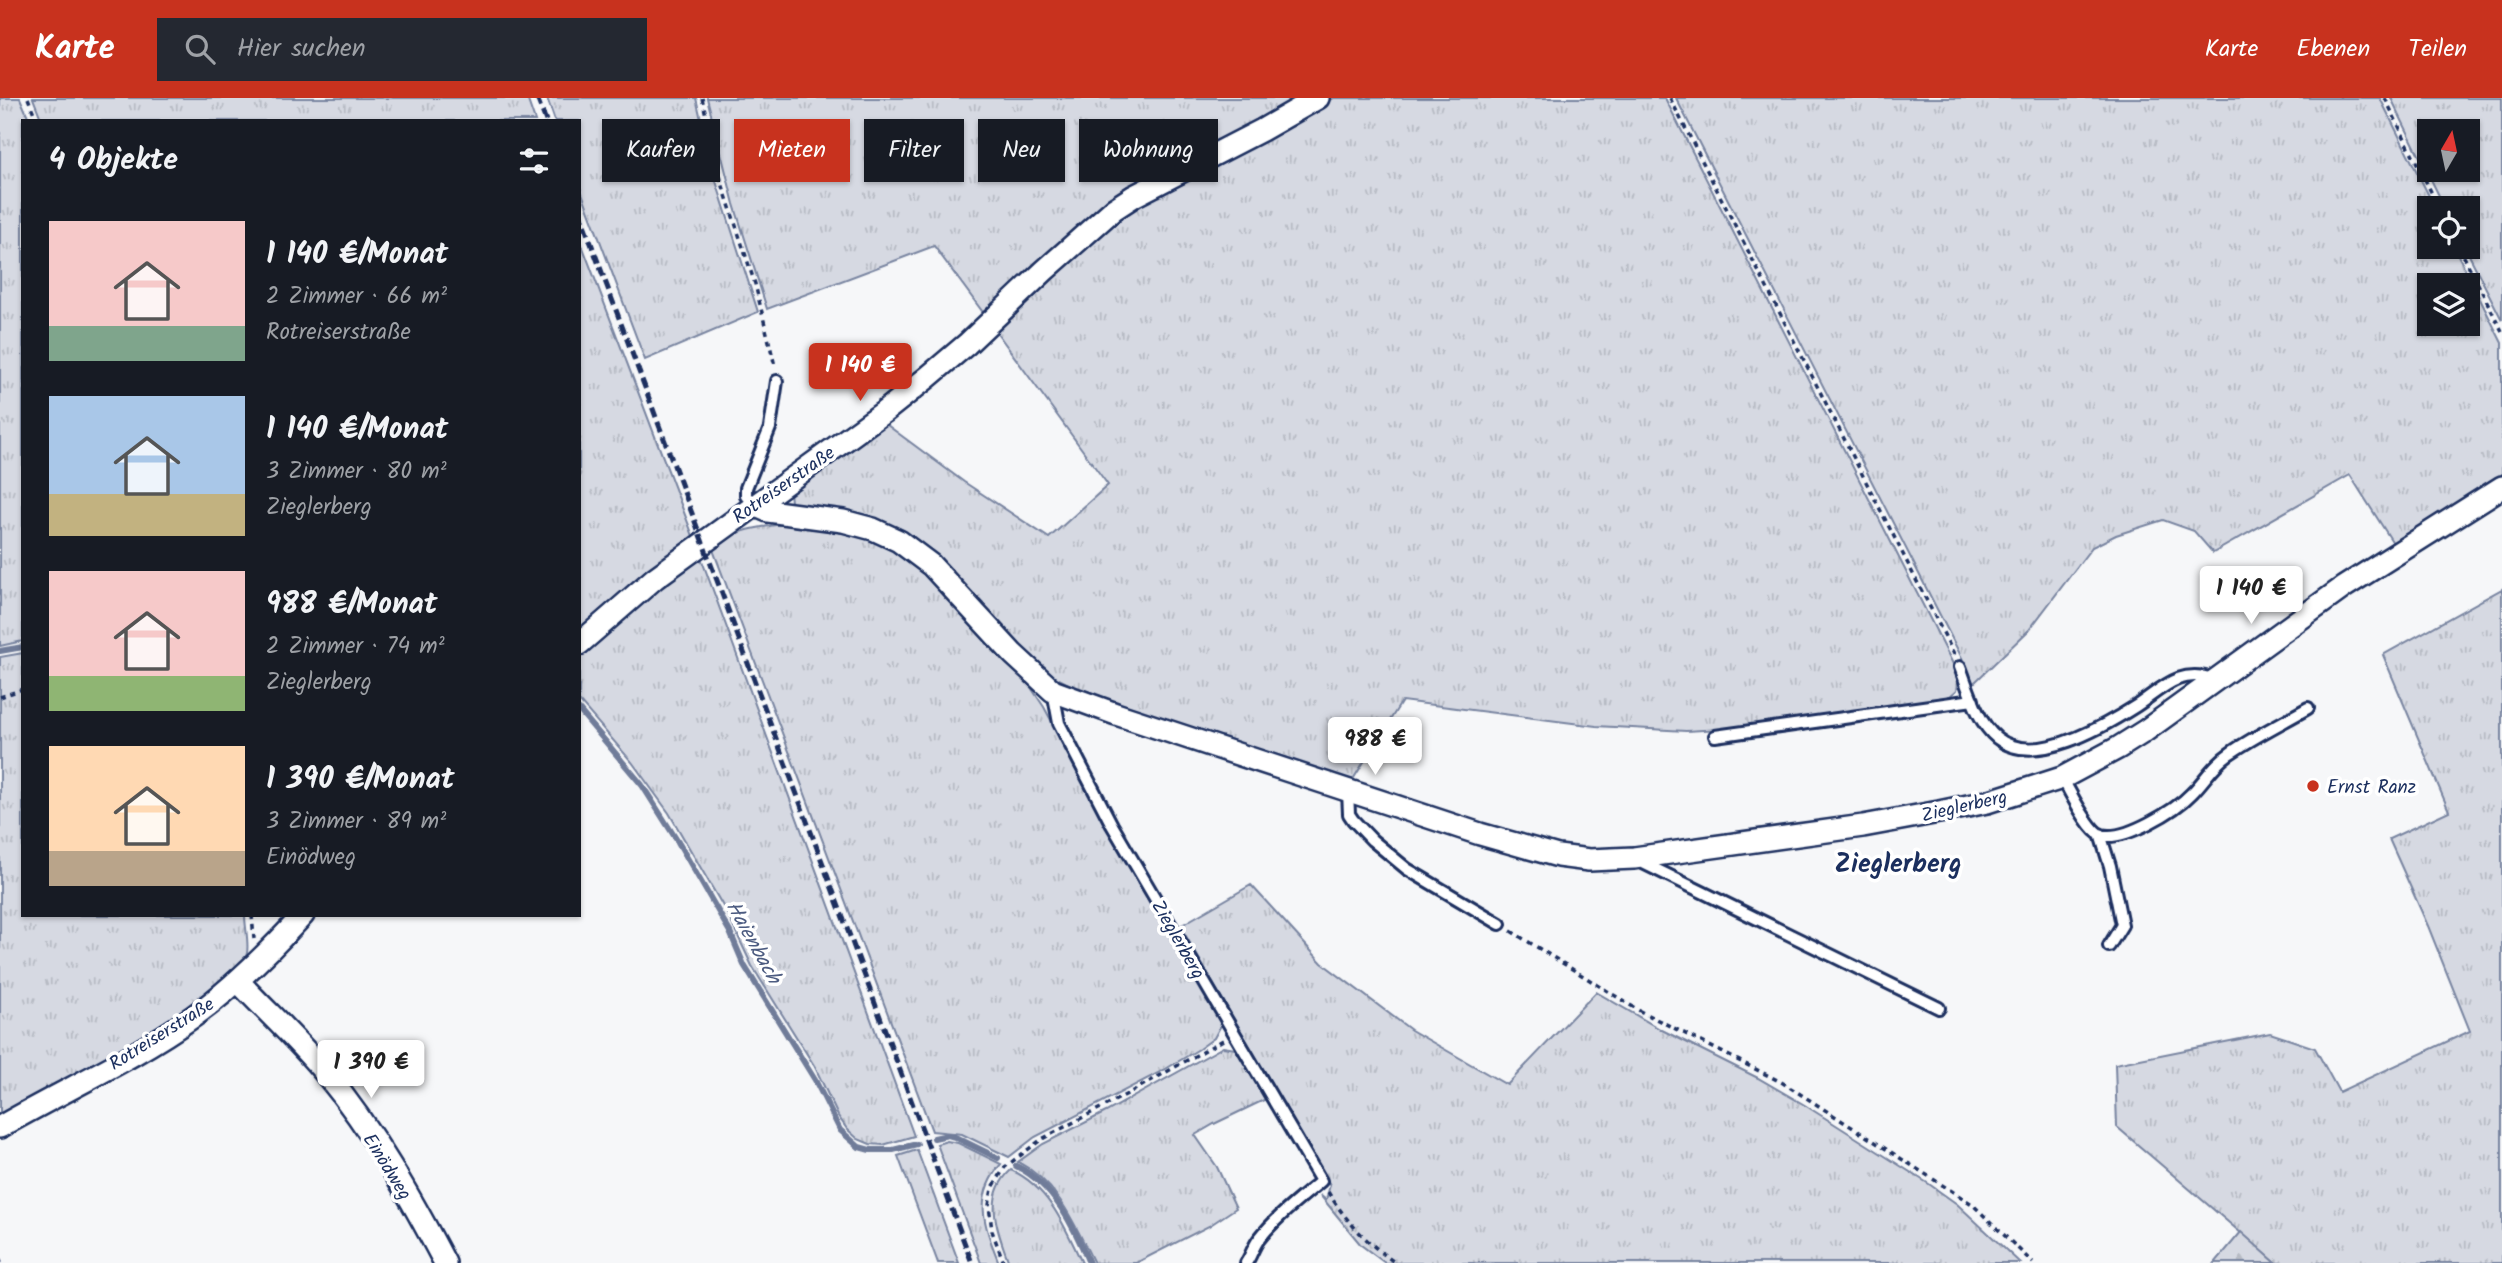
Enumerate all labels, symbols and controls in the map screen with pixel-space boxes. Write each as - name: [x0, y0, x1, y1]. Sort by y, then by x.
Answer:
- search box: [157, 18, 647, 81]
- text: Karte: [35, 23, 115, 76]
- text: Hier suchen: [237, 28, 366, 70]
- icon: search: [181, 30, 219, 68]
- text: Karte: [2205, 30, 2258, 69]
- text: Ebenen: [2296, 30, 2370, 69]
- text: Teilen: [2408, 30, 2467, 69]
- chip: Kaufen: [602, 119, 720, 182]
- chip: Mieten: [734, 119, 850, 182]
- chip: Filter: [864, 119, 964, 182]
- chip: Neu: [978, 119, 1065, 182]
- chip: Wohnung: [1079, 119, 1218, 182]
- north arrow: [2417, 119, 2480, 182]
- map controls: [2417, 119, 2480, 336]
- text: 4 Objekte: [49, 137, 178, 185]
- icon: filters: [515, 142, 553, 180]
- button: locate: [2417, 196, 2480, 259]
- text: 1 140 €/Monat: [266, 231, 448, 279]
- icon: home: [105, 249, 189, 333]
- button: layers: [2417, 273, 2480, 336]
- text: 2 Zimmer · 66 m²: [266, 279, 447, 315]
- text: Rotreiserstraße: [266, 315, 411, 351]
- pin: 1 140 €: [795, 344, 925, 403]
- text: 1 140 €: [825, 348, 895, 384]
- text: 1 140 €/Monat: [266, 406, 448, 454]
- icon: home: [105, 424, 189, 508]
- street label: Rotreiserstraße: [727, 439, 842, 532]
- text: 3 Zimmer · 80 m²: [266, 454, 447, 490]
- text: Zieglerberg: [266, 490, 372, 526]
- pin: 1 140 €: [2186, 566, 2316, 626]
- text: 1 140 €: [2216, 571, 2286, 607]
- text: 988 €/Monat: [266, 581, 437, 629]
- icon: home: [105, 599, 189, 683]
- text: 2 Zimmer · 74 m²: [266, 629, 445, 665]
- text: Zieglerberg: [266, 665, 372, 701]
- pin: 988 €: [1326, 718, 1424, 777]
- text: 988 €: [1344, 722, 1406, 758]
- text: 1 390 €/Monat: [266, 756, 454, 804]
- place label: Ernst Ranz: [2327, 773, 2416, 803]
- icon: home: [105, 774, 189, 858]
- marker: Ernst Ranz: [2305, 778, 2321, 794]
- street label: Zieglerberg: [1919, 783, 2010, 831]
- text: 3 Zimmer · 89 m²: [266, 804, 446, 840]
- text: Einödweg: [266, 840, 356, 876]
- district label: Zieglerberg: [1834, 844, 1962, 886]
- water label: Haienbach: [716, 895, 790, 992]
- street label: Zieglerberg: [1142, 895, 1212, 985]
- street label: Rotreiserstraße: [103, 990, 221, 1079]
- pin: 1 390 €: [306, 1040, 436, 1100]
- text: 1 390 €: [333, 1045, 409, 1081]
- street label: Einödweg: [354, 1128, 419, 1206]

